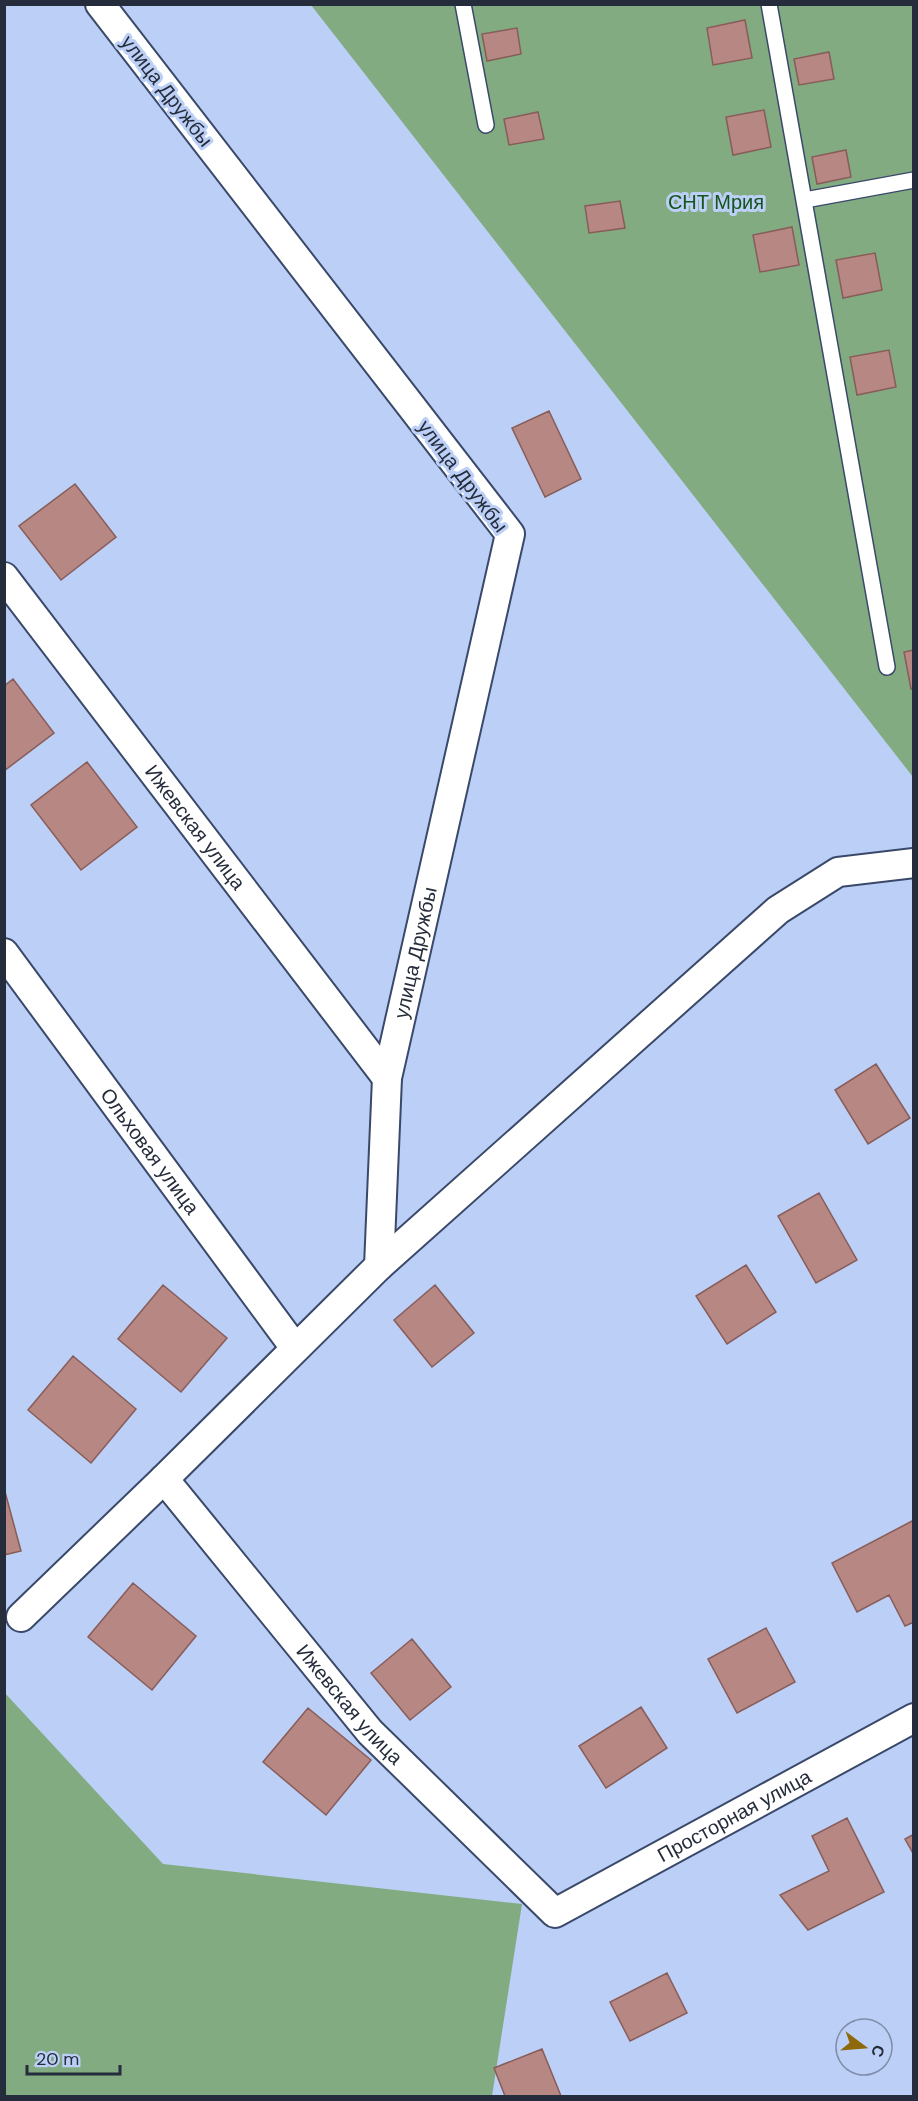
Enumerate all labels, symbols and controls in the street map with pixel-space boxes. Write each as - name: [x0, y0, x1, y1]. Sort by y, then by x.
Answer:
- street label: улица Дружбы: [115, 30, 219, 152]
- park label: СНТ Мрия: [668, 189, 764, 215]
- street label: улица Дружбы: [412, 415, 514, 537]
- street label: Ижевская улица: [139, 759, 252, 896]
- street label: улица Дружбы: [388, 884, 443, 1021]
- street label: Ольховая улица: [95, 1083, 206, 1220]
- street label: Ижевская улица: [291, 1639, 409, 1771]
- street label: Просторная улица: [653, 1763, 816, 1868]
- north arrow: [834, 2017, 894, 2077]
- scale bar: [27, 2038, 120, 2076]
- text: С: [866, 2043, 890, 2060]
- text: 20 m: [36, 2047, 79, 2071]

